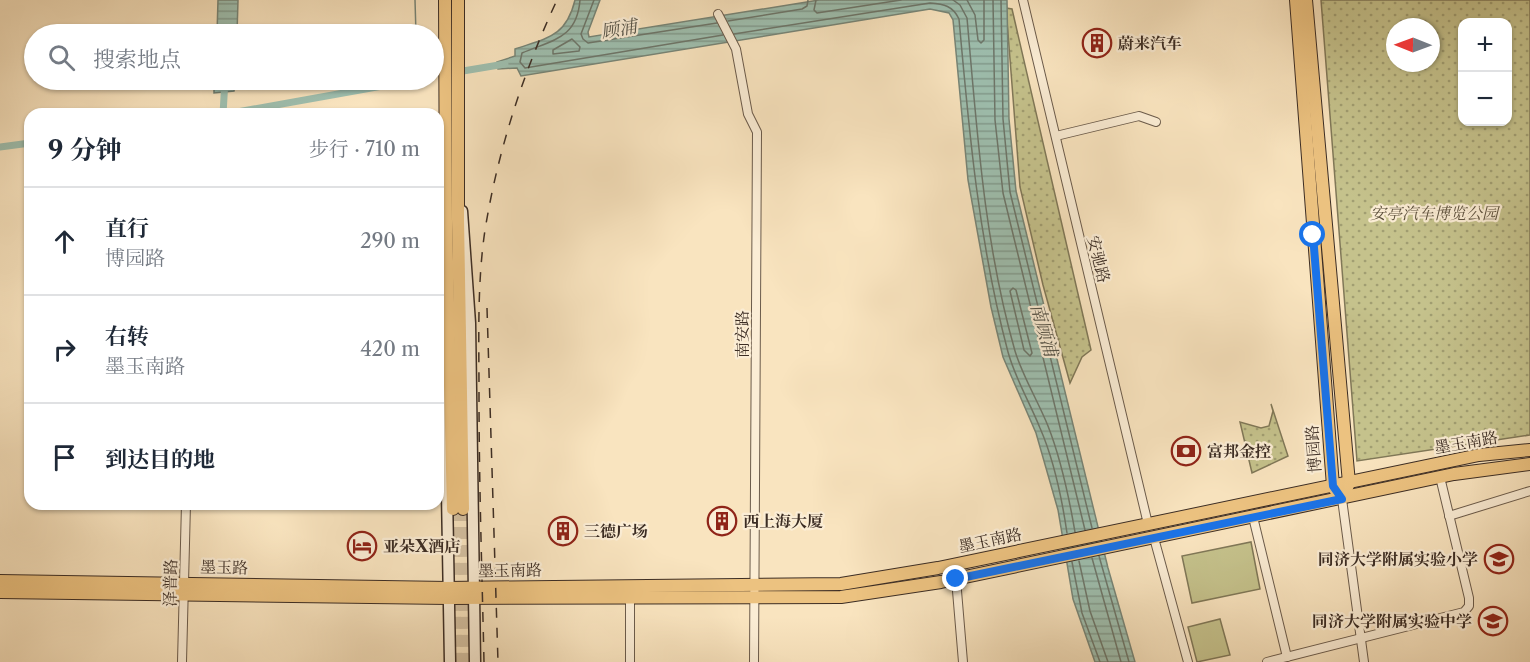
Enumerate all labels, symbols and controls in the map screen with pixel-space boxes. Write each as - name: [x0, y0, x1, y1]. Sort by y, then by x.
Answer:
- water label: 顾浦: [599, 15, 642, 43]
- north arrow: [1386, 18, 1440, 72]
- map controls: [1458, 18, 1512, 126]
- button: +: [1458, 18, 1512, 72]
- search box: [24, 24, 444, 90]
- building icon: 蔚来汽车: [1081, 27, 1113, 59]
- place label: 蔚来汽车: [1118, 33, 1182, 53]
- icon: search: [45, 41, 78, 74]
- text: 搜索地点: [93, 46, 181, 73]
- button: −: [1458, 72, 1512, 126]
- text: 9 分钟: [48, 134, 122, 166]
- text: 步行 · 710 m: [309, 137, 420, 161]
- park label: 安亭汽车博览公园: [1370, 203, 1501, 223]
- text: 直行: [105, 215, 149, 242]
- route start: [1299, 221, 1325, 247]
- icon: ahead: [48, 225, 81, 258]
- text: 290 m: [360, 229, 420, 253]
- street label: 安驰路: [1083, 233, 1115, 285]
- text: 博园路: [105, 246, 165, 270]
- water label: 南顾浦: [1026, 301, 1063, 362]
- street label: 南安路: [732, 310, 752, 358]
- text: 右转: [105, 323, 149, 350]
- icon: right: [48, 333, 81, 366]
- text: 420 m: [360, 337, 420, 361]
- text: 墨玉南路: [105, 354, 185, 378]
- street label: 博园路: [1301, 424, 1325, 474]
- street label: 墨玉南路: [1433, 427, 1499, 457]
- bank icon: 富邦金控: [1170, 435, 1202, 467]
- icon: arrive: [48, 441, 81, 474]
- place label: 富邦金控: [1207, 441, 1271, 461]
- text: 到达目的地: [105, 446, 215, 473]
- building icon: 西上海大厦: [706, 505, 738, 537]
- place label: 西上海大厦: [743, 511, 823, 531]
- building icon: 三德广场: [547, 515, 579, 547]
- place label: 三德广场: [584, 521, 648, 541]
- street label: 墨玉南路: [957, 524, 1023, 556]
- hotel icon: 亚朵X酒店: [346, 530, 378, 562]
- place label: 亚朵X酒店: [383, 536, 460, 556]
- school or university icon: 同济大学附属实验小学: [1483, 543, 1515, 575]
- place label: 同济大学附属实验小学: [1318, 549, 1478, 569]
- street label: 墨玉路: [200, 557, 248, 577]
- street label: 泽普路: [160, 559, 180, 607]
- street label: 墨玉南路: [478, 559, 542, 581]
- route end: [942, 565, 968, 591]
- school or university icon: 同济大学附属实验中学: [1477, 605, 1509, 637]
- place label: 同济大学附属实验中学: [1312, 611, 1472, 631]

